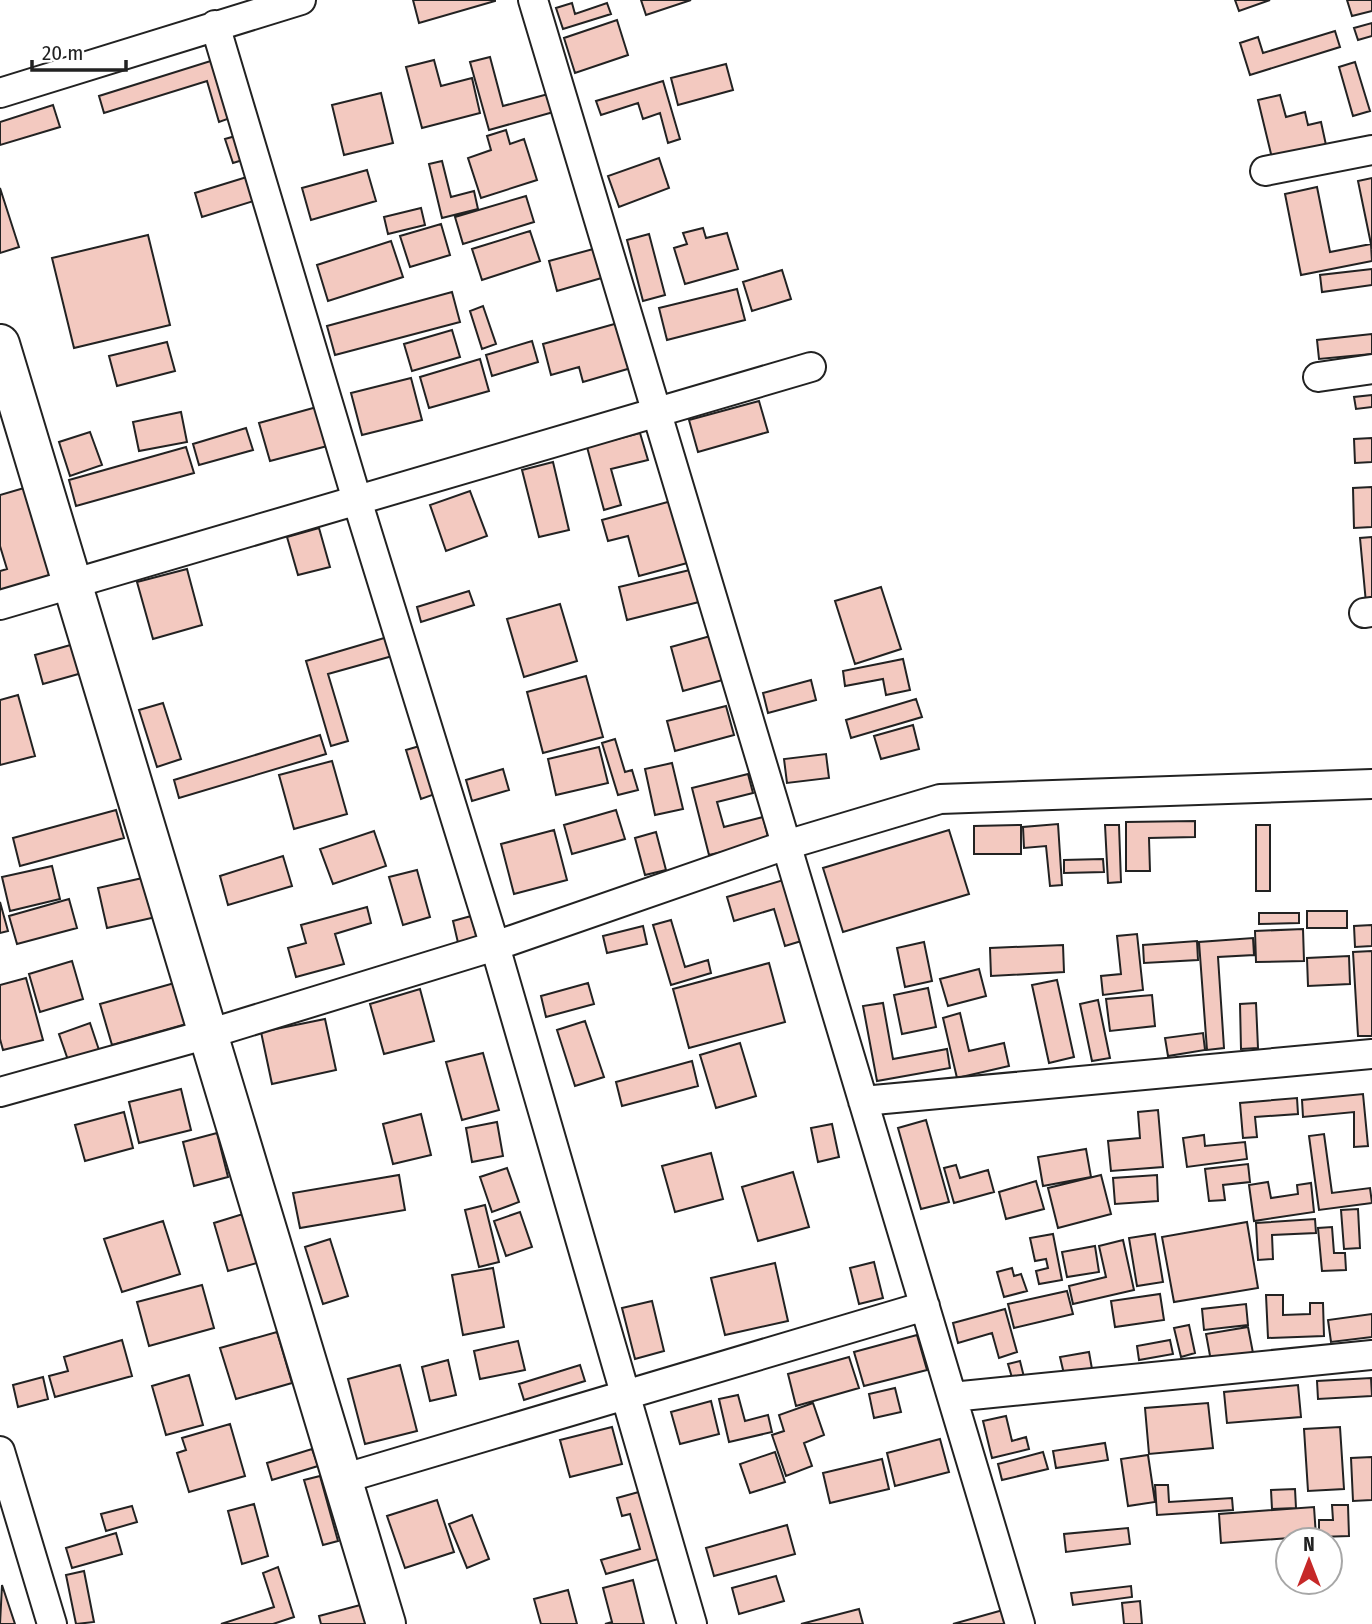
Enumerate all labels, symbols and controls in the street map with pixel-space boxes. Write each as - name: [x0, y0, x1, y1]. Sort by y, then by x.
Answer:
- scale bar: [32, 28, 126, 72]
- text: 20 m: [42, 40, 83, 66]
- north arrow: [1274, 1526, 1344, 1596]
- text: N: [1303, 1533, 1315, 1556]

